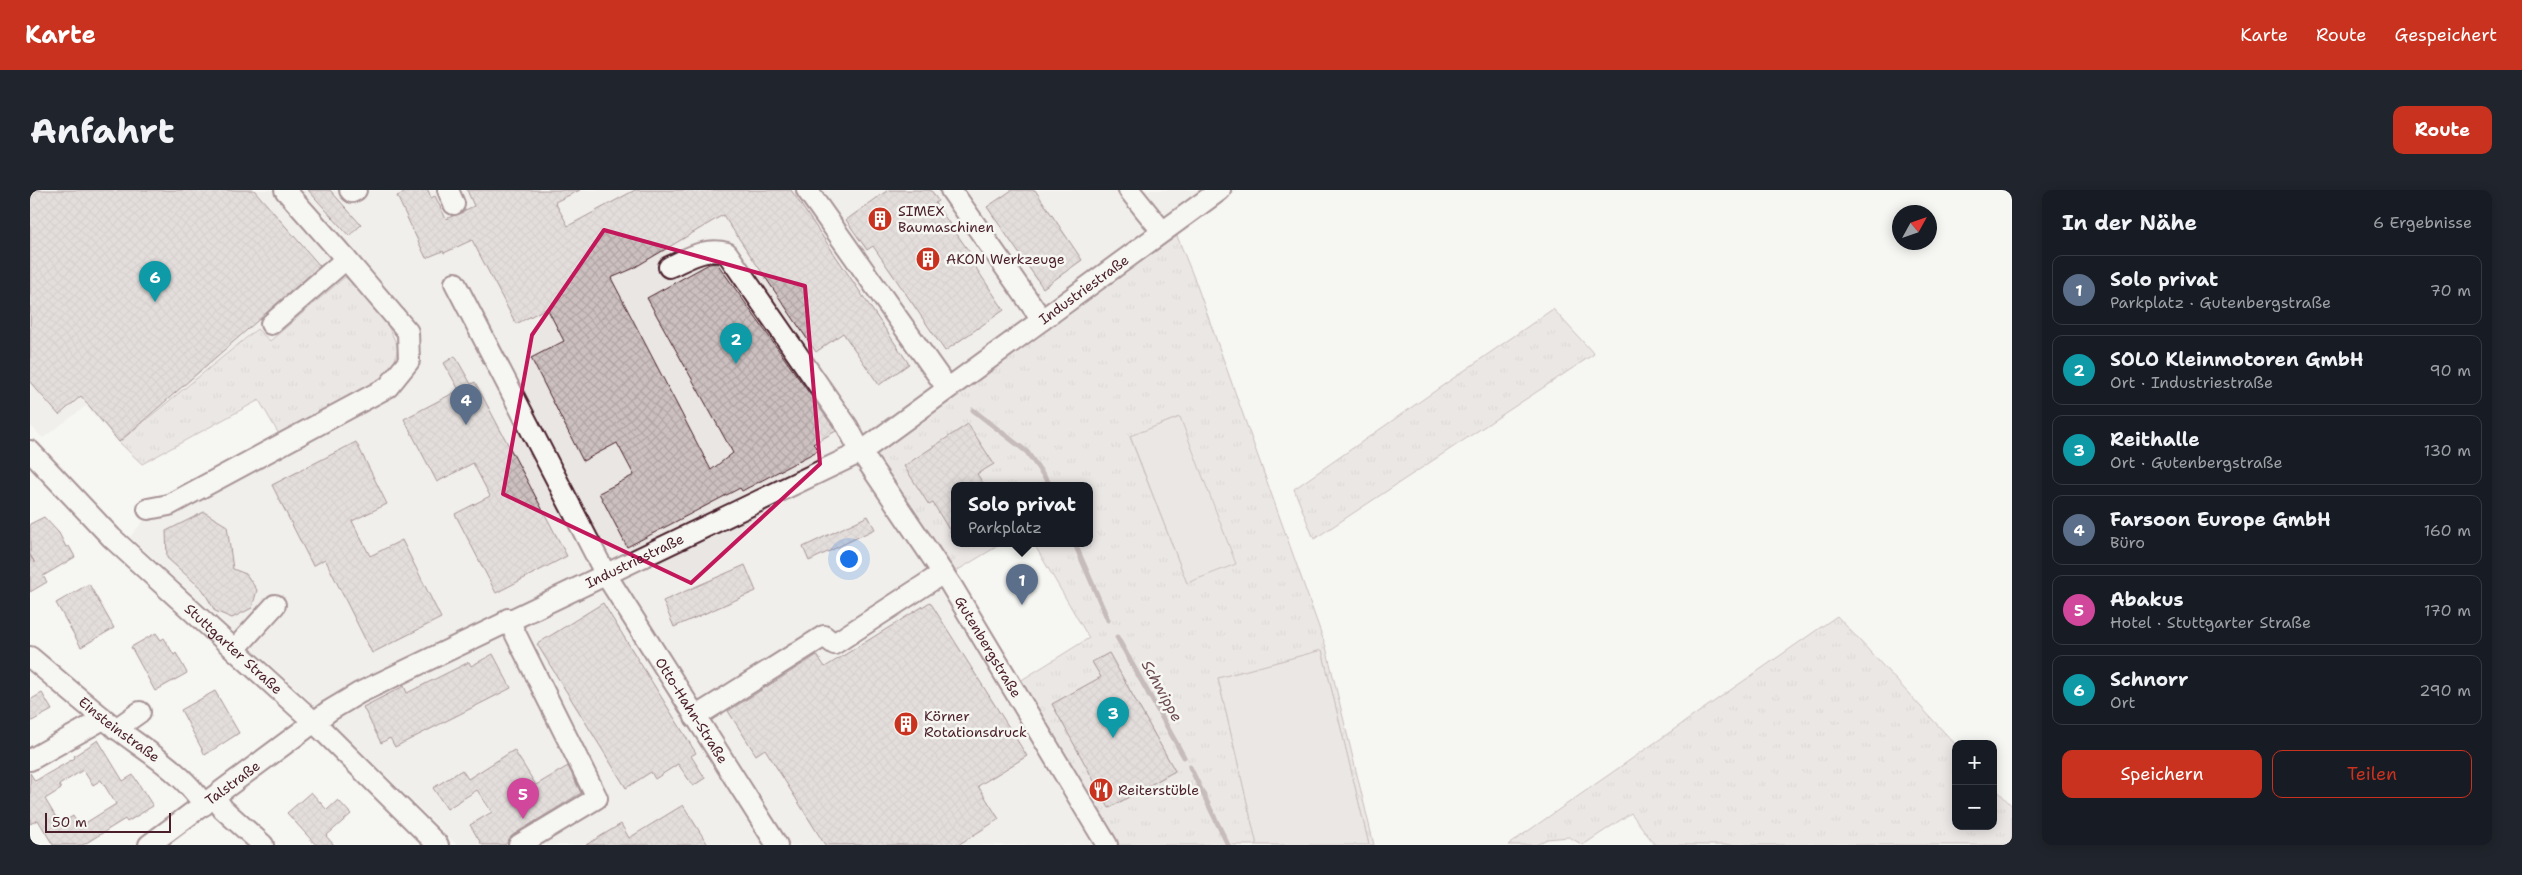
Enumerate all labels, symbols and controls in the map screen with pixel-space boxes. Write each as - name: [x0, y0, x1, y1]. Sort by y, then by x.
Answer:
- text: Karte: [25, 19, 96, 51]
- text: Karte: [2240, 23, 2288, 47]
- text: Route: [2316, 23, 2367, 47]
- text: Gespeichert: [2395, 23, 2497, 47]
- button: Route: [2393, 106, 2492, 154]
- text: Anfahrt: [30, 107, 174, 154]
- place label: SIMEX Baumaschinen: [898, 202, 995, 236]
- north arrow: [1892, 205, 1937, 250]
- building icon: SIMEX Baumaschinen: [867, 206, 893, 232]
- text: In der Nähe: [2062, 209, 2197, 237]
- text: 6 Ergebnisse: [2373, 212, 2472, 233]
- building icon: AKON Werkzeuge: [915, 246, 941, 272]
- place label: AKON Werkzeuge: [946, 250, 1065, 268]
- street label: Industriestraße: [1035, 251, 1132, 328]
- pin: 6: [139, 261, 171, 302]
- text: Solo privat: [2110, 267, 2218, 292]
- text: 1: [2075, 280, 2083, 301]
- text: 70 m: [2430, 280, 2471, 301]
- text: Parkplatz · Gutenbergstraße: [2110, 292, 2331, 313]
- pin: 2: [720, 323, 752, 364]
- text: SOLO Kleinmotoren GmbH: [2110, 347, 2363, 372]
- text: 2: [2073, 360, 2085, 381]
- text: 90 m: [2430, 360, 2471, 381]
- text: Ort · Industriestraße: [2110, 372, 2273, 393]
- pin: 4: [450, 384, 482, 425]
- text: Reithalle: [2110, 427, 2200, 452]
- text: 3: [2073, 440, 2085, 461]
- text: 130 m: [2424, 440, 2471, 461]
- text: Ort · Gutenbergstraße: [2110, 452, 2282, 473]
- popup: [951, 482, 1093, 547]
- text: Solo privat: [968, 492, 1076, 517]
- text: Farsoon Europe GmbH: [2110, 507, 2331, 532]
- text: Parkplatz: [968, 517, 1042, 538]
- text: 4: [2073, 520, 2085, 541]
- text: 160 m: [2424, 520, 2471, 541]
- street label: Industriestraße: [582, 529, 687, 592]
- text: Büro: [2110, 532, 2145, 553]
- your location: [836, 546, 862, 572]
- pin: 1: [1006, 564, 1038, 605]
- text: Abakus: [2110, 587, 2184, 612]
- street label: Gutenbergstraße: [951, 593, 1026, 701]
- street label: Stuttgarter Straße: [181, 600, 286, 698]
- text: 5: [2074, 600, 2084, 621]
- text: 170 m: [2424, 600, 2471, 621]
- text: Hotel · Stuttgarter Straße: [2110, 612, 2311, 633]
- street label: Otto-Hahn-Straße: [651, 654, 732, 767]
- water label: Schwippe: [1137, 657, 1187, 725]
- text: Schnorr: [2110, 667, 2188, 692]
- text: 6: [2073, 680, 2085, 701]
- text: 290 m: [2419, 680, 2471, 701]
- text: Ort: [2110, 692, 2136, 713]
- street label: Einsteinstraße: [75, 693, 164, 766]
- pin: 3: [1097, 697, 1129, 738]
- place label: Körner Rotationsdruck: [924, 707, 1027, 741]
- building icon: Körner Rotationsdruck: [893, 711, 919, 737]
- map controls: [1952, 740, 1997, 830]
- button: +: [1952, 740, 1997, 785]
- button: Speichern: [2062, 750, 2262, 798]
- button: Teilen: [2272, 750, 2472, 798]
- street label: Talstraße: [201, 757, 264, 809]
- restaurant icon: Reiterstüble: [1088, 777, 1114, 803]
- pin: 5: [507, 778, 539, 819]
- place label: Reiterstüble: [1118, 781, 1199, 799]
- button: −: [1952, 785, 1997, 830]
- scale bar: [45, 810, 171, 833]
- text: 50 m: [52, 813, 87, 831]

